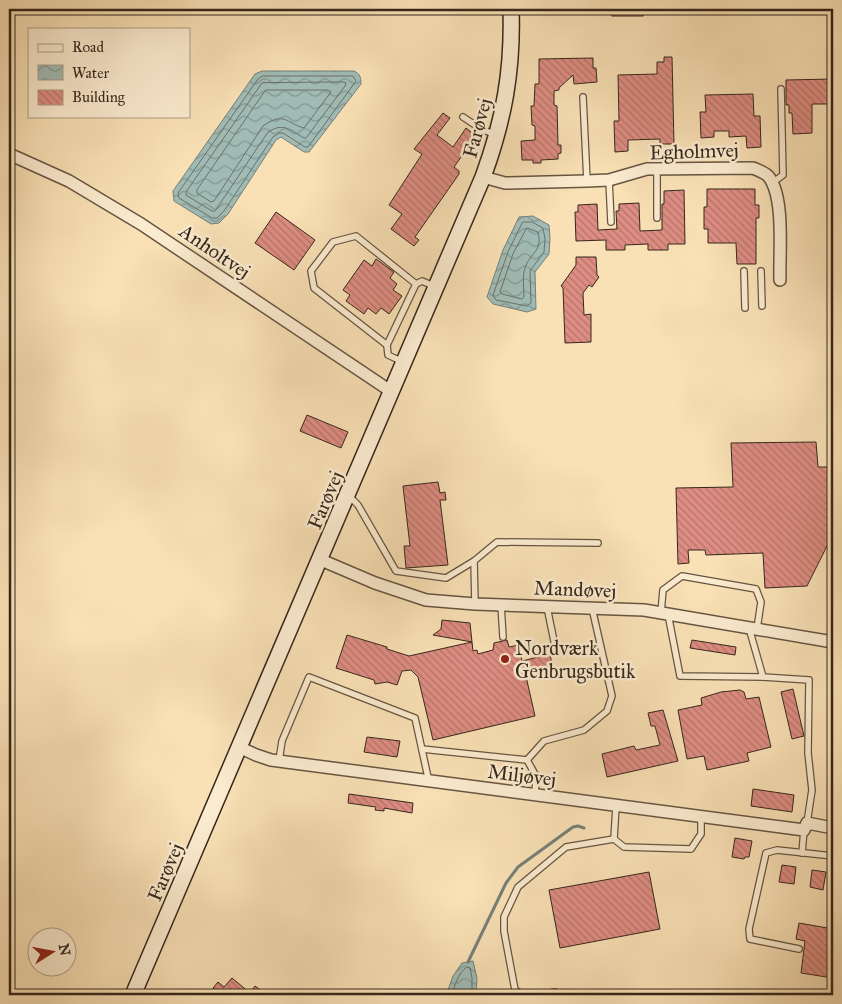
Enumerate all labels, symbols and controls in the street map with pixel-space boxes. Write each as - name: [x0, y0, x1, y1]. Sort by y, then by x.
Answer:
- legend: [28, 28, 190, 118]
- text: Road: [72, 38, 104, 56]
- text: Water: [72, 64, 109, 82]
- text: Building: [72, 88, 126, 106]
- street label: Farøvej: [458, 95, 496, 161]
- street label: Egholmvej: [649, 137, 739, 166]
- street label: Anholtvej: [174, 218, 255, 283]
- street label: Farøvej: [302, 467, 348, 533]
- street label: Mandøvej: [533, 576, 617, 602]
- place label: Nordværk Genbrugsbutik: [515, 636, 636, 684]
- marker: Nordværk Genbrugsbutik: [499, 653, 511, 665]
- street label: Miljøvej: [486, 759, 558, 791]
- street label: Farøvej: [142, 839, 188, 905]
- north arrow: [28, 926, 78, 976]
- text: N: [55, 942, 74, 957]

